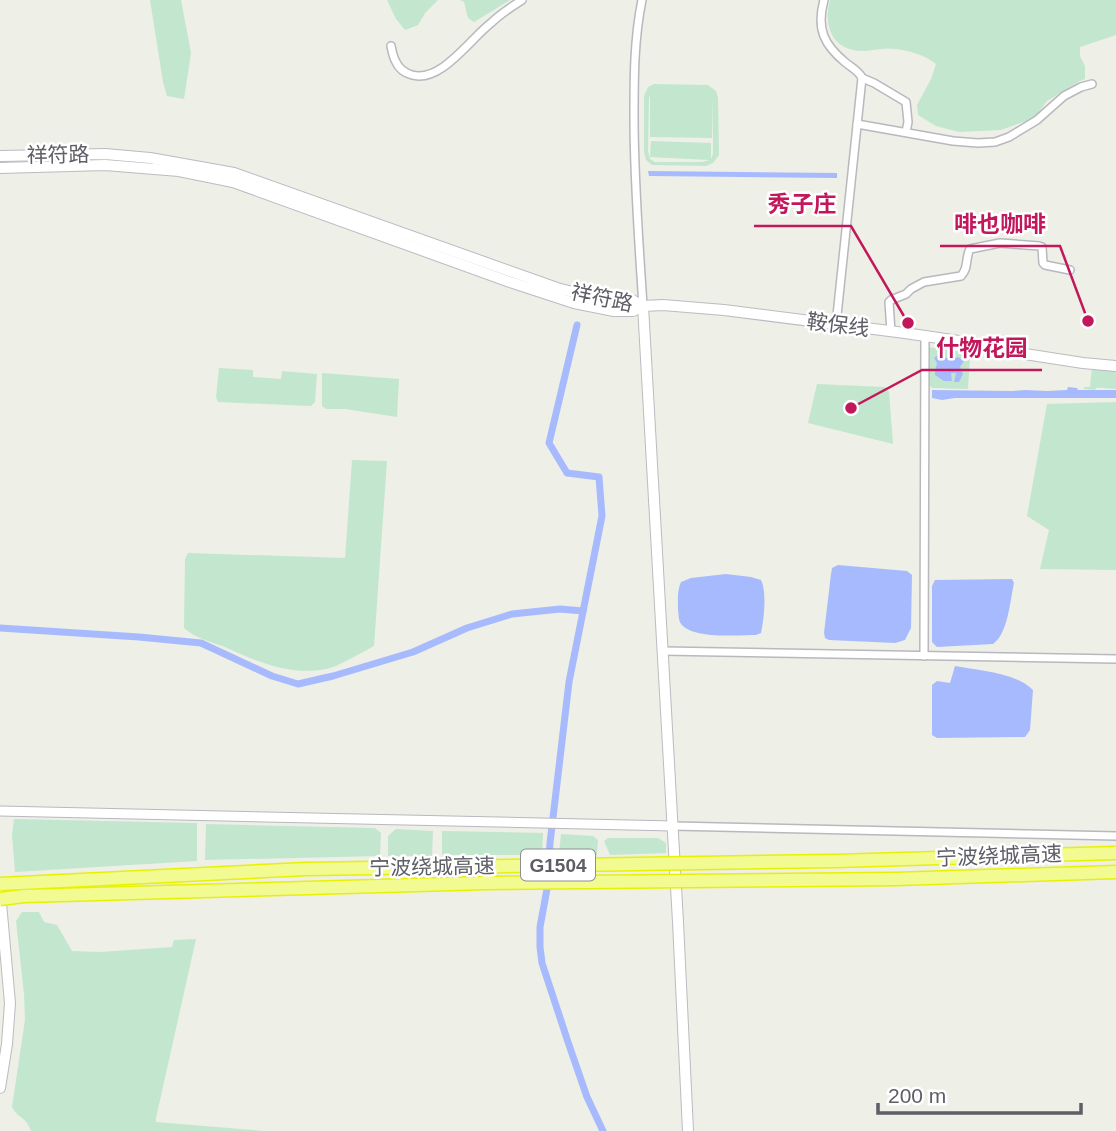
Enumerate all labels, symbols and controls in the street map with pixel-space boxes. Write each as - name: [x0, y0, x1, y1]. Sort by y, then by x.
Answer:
- street label: 祥符路: [26, 142, 90, 167]
- callout: 秀子庄: [754, 182, 851, 226]
- text: 秀子庄: [768, 191, 837, 217]
- callout: 啡也咖啡: [940, 202, 1060, 246]
- text: 啡也咖啡: [954, 211, 1046, 237]
- street label: 祥符路: [569, 280, 635, 315]
- street label: 鞍保线: [805, 309, 871, 340]
- callout: 什物花园: [922, 326, 1042, 370]
- text: 什物花园: [936, 335, 1028, 361]
- street label: 宁波绕城高速: [936, 842, 1062, 869]
- road number: G1504: [521, 850, 595, 880]
- street label: 宁波绕城高速: [369, 854, 495, 879]
- scale bar: [878, 1072, 1081, 1116]
- text: 200 m: [888, 1084, 946, 1107]

